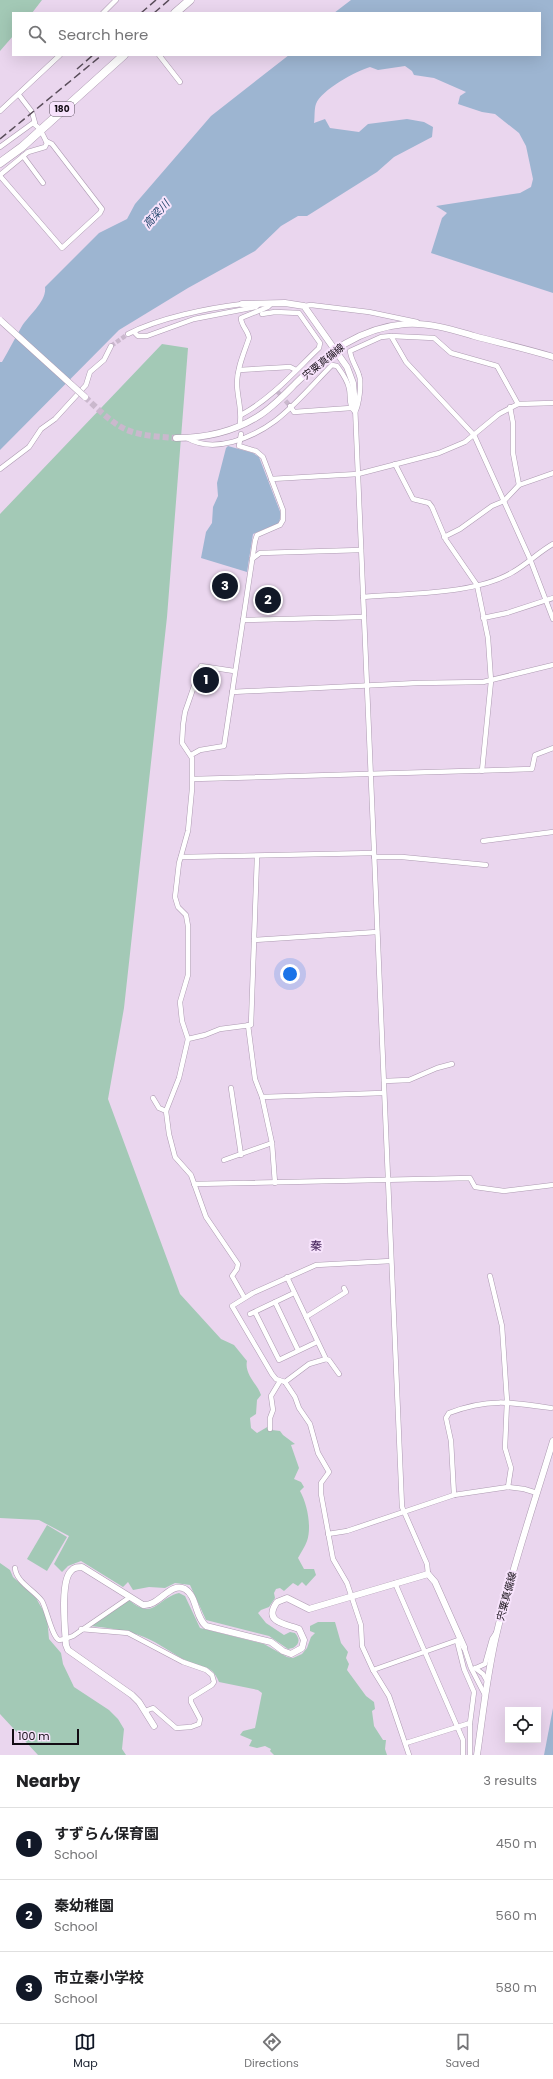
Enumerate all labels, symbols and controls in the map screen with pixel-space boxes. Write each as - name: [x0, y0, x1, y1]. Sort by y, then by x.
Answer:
- search box: [12, 12, 541, 56]
- icon: search: [26, 23, 48, 45]
- text: Search here: [58, 24, 148, 45]
- road number: 180: [50, 102, 74, 116]
- water label: 高梁川: [139, 196, 174, 232]
- street label: 宍粟真備線: [299, 340, 347, 383]
- pin: 3: [212, 571, 238, 601]
- pin: 2: [255, 585, 281, 615]
- pin: 1: [193, 665, 219, 695]
- your location: [280, 964, 300, 984]
- district label: 秦: [310, 1237, 322, 1254]
- street label: 宍粟真備線: [493, 1570, 520, 1622]
- map controls: [505, 1707, 541, 1743]
- button: locate: [505, 1707, 541, 1743]
- scale bar: [12, 1727, 79, 1746]
- text: 100 m: [18, 1728, 50, 1744]
- text: Nearby: [16, 1769, 80, 1793]
- text: 3 results: [483, 1771, 537, 1790]
- text: すずらん保育園: [54, 1823, 159, 1844]
- text: 1: [27, 1834, 31, 1853]
- text: 450 m: [496, 1834, 537, 1853]
- text: School: [54, 1845, 98, 1864]
- text: 秦幼稚園: [54, 1895, 114, 1916]
- text: 2: [25, 1906, 33, 1925]
- text: 560 m: [496, 1906, 537, 1925]
- text: School: [54, 1917, 98, 1936]
- text: 市立秦小学校: [54, 1967, 144, 1988]
- text: 3: [25, 1978, 33, 1997]
- text: 580 m: [496, 1978, 537, 1997]
- text: School: [54, 1989, 98, 2008]
- tab: Map: [73, 2031, 98, 2072]
- tab: Directions: [244, 2031, 299, 2072]
- tab: Saved: [445, 2031, 480, 2072]

